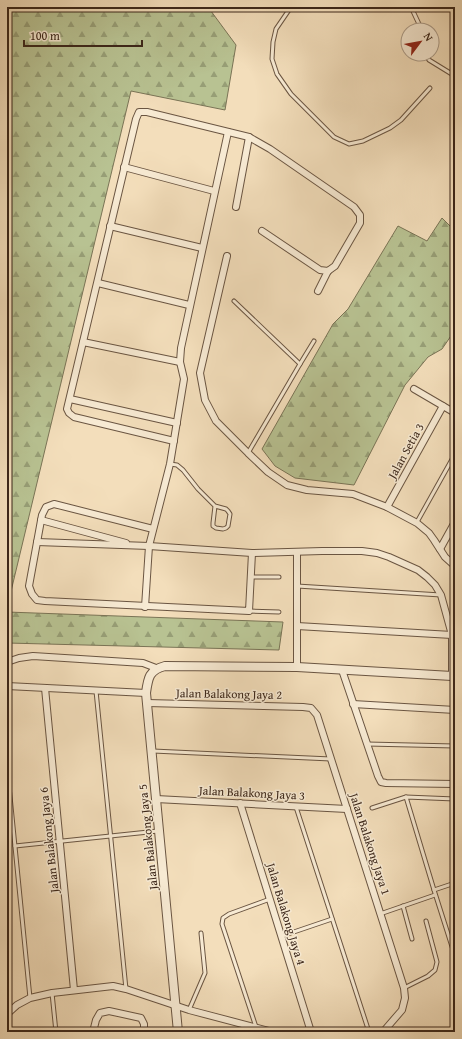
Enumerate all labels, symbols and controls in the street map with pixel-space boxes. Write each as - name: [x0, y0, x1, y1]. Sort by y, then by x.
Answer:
- scale bar: [24, 22, 142, 48]
- north arrow: [400, 22, 440, 62]
- text: 100 m: [30, 27, 60, 44]
- text: N: [420, 29, 438, 45]
- street label: Jalan Setia 3: [382, 420, 428, 483]
- street label: Jalan Balakong Jaya 2: [174, 684, 282, 703]
- street label: Jalan Balakong Jaya 3: [197, 781, 306, 804]
- street label: Jalan Balakong Jaya 5: [133, 783, 162, 893]
- street label: Jalan Balakong Jaya 6: [34, 786, 63, 896]
- street label: Jalan Balakong Jaya 1: [345, 789, 395, 897]
- street label: Jalan Balakong Jaya 4: [262, 859, 310, 967]

